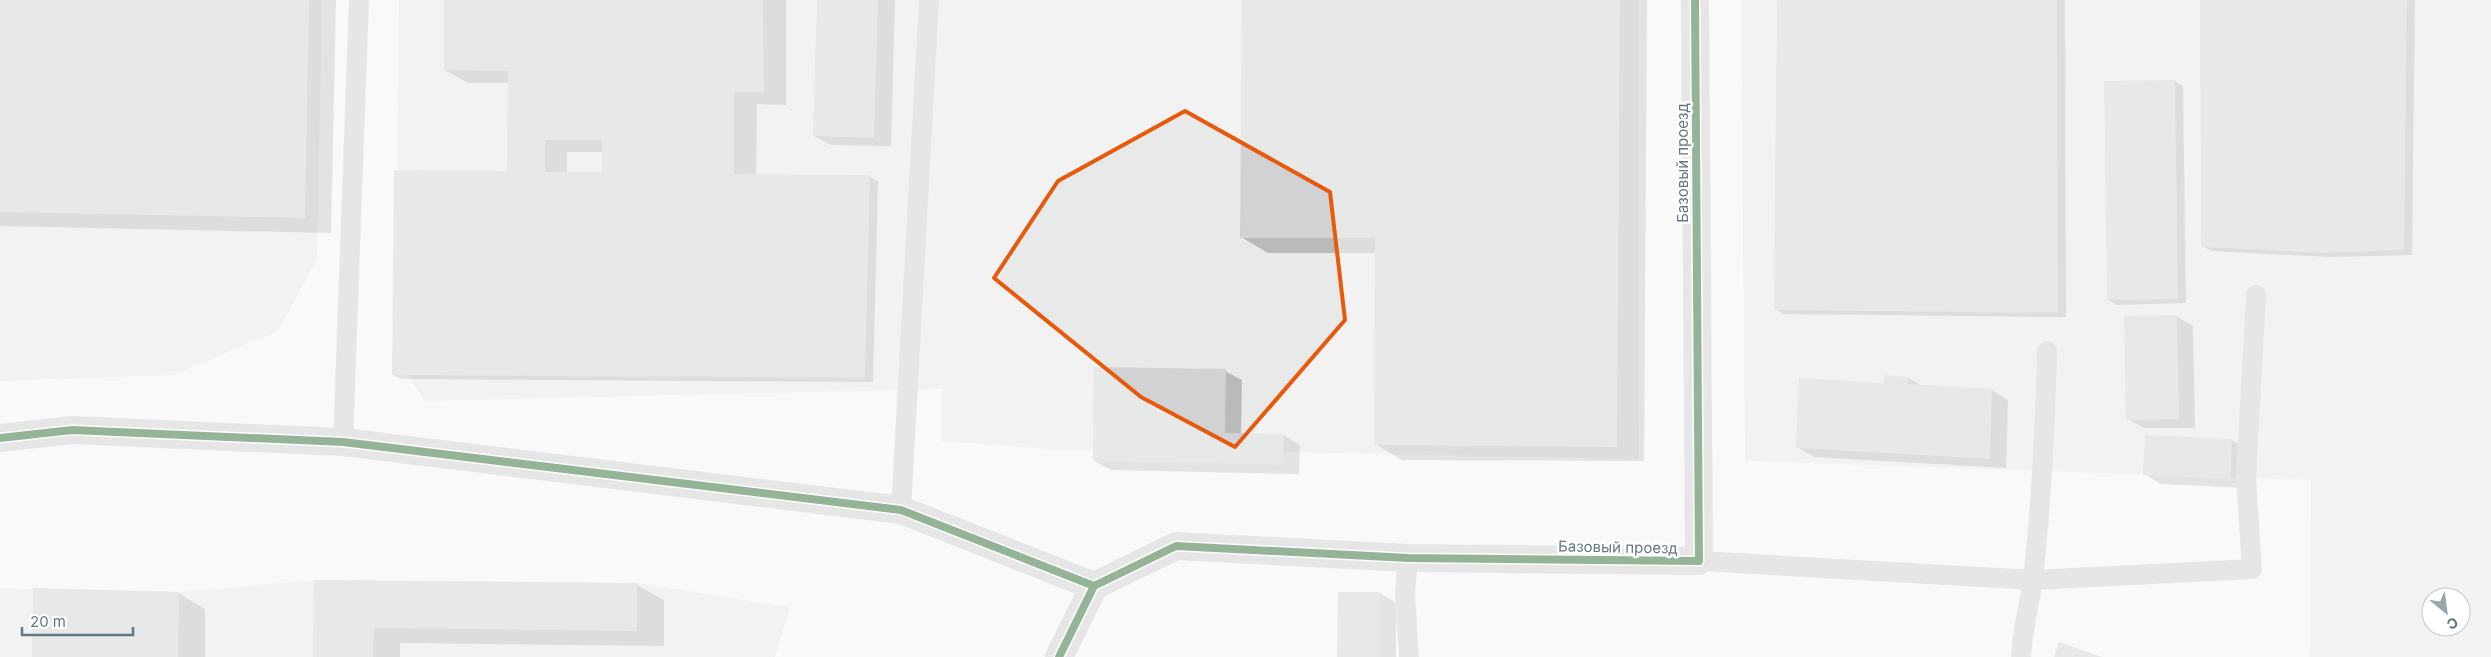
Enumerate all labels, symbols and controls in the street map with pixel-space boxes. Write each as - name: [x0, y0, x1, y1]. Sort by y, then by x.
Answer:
- street label: Базовый проезд: [1673, 103, 1692, 223]
- street label: Базовый проезд: [1558, 536, 1678, 558]
- north arrow: [2421, 587, 2471, 637]
- scale bar: [22, 604, 134, 636]
- text: 20 m: [30, 612, 66, 631]
- text: С: [2444, 614, 2461, 634]

